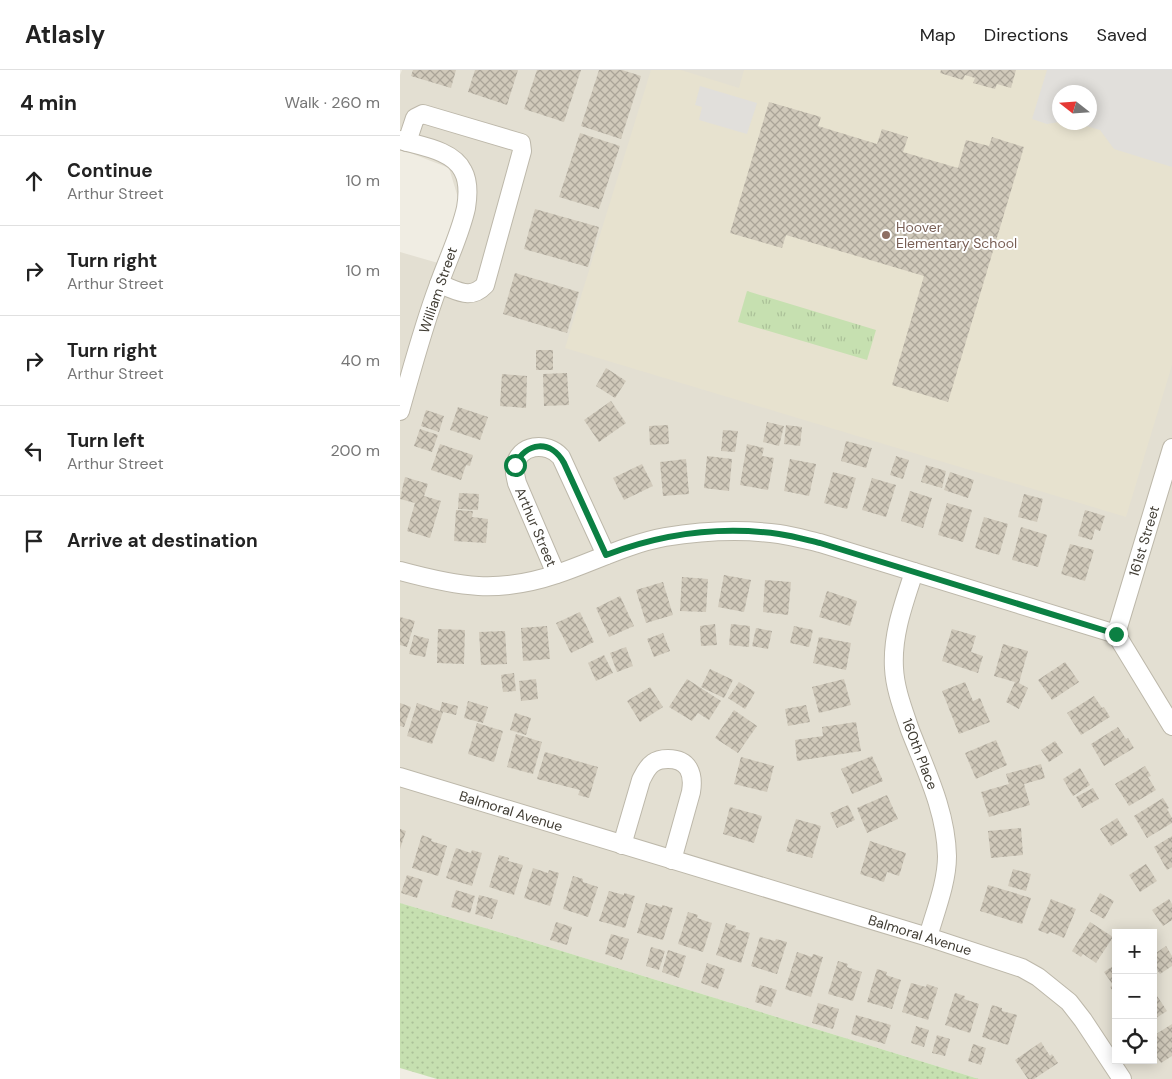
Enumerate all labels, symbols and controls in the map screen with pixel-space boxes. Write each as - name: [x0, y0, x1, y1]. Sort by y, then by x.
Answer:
- text: Atlasly: [25, 19, 105, 50]
- text: Map: [920, 23, 956, 47]
- text: Directions: [984, 23, 1069, 47]
- text: Saved: [1097, 23, 1147, 47]
- north arrow: [1052, 85, 1097, 130]
- text: 4 min: [20, 89, 77, 117]
- text: Walk · 260 m: [285, 92, 380, 113]
- text: Continue: [67, 158, 153, 183]
- icon: ahead: [20, 167, 48, 195]
- text: 10 m: [346, 170, 380, 191]
- text: Arthur Street: [67, 183, 164, 204]
- place label: Hoover Elementary School: [896, 218, 1017, 252]
- marker: Hoover Elementary School: [880, 229, 892, 241]
- street label: William Street: [415, 245, 461, 335]
- text: Turn right: [67, 248, 157, 273]
- icon: right: [20, 257, 48, 285]
- text: 10 m: [346, 260, 380, 281]
- text: Arthur Street: [67, 273, 164, 294]
- text: Turn right: [67, 338, 157, 363]
- icon: right: [20, 347, 48, 375]
- text: 40 m: [341, 350, 380, 371]
- text: Arthur Street: [67, 363, 164, 384]
- text: Turn left: [67, 428, 145, 453]
- icon: left: [20, 437, 48, 465]
- text: 200 m: [331, 440, 380, 461]
- text: Arthur Street: [67, 453, 164, 474]
- route start: [504, 454, 527, 477]
- street label: Arthur Street: [511, 485, 561, 569]
- street label: 161st Street: [1125, 503, 1163, 579]
- icon: arrive: [20, 527, 48, 555]
- text: Arrive at destination: [67, 528, 258, 553]
- route end: [1105, 623, 1128, 646]
- street label: 160th Place: [898, 716, 942, 792]
- street label: Balmoral Avenue: [457, 787, 565, 835]
- street label: Balmoral Avenue: [866, 911, 974, 959]
- map controls: [1112, 929, 1157, 1064]
- button: +: [1112, 929, 1157, 974]
- button: −: [1112, 974, 1157, 1019]
- button: locate: [1112, 1019, 1157, 1064]

